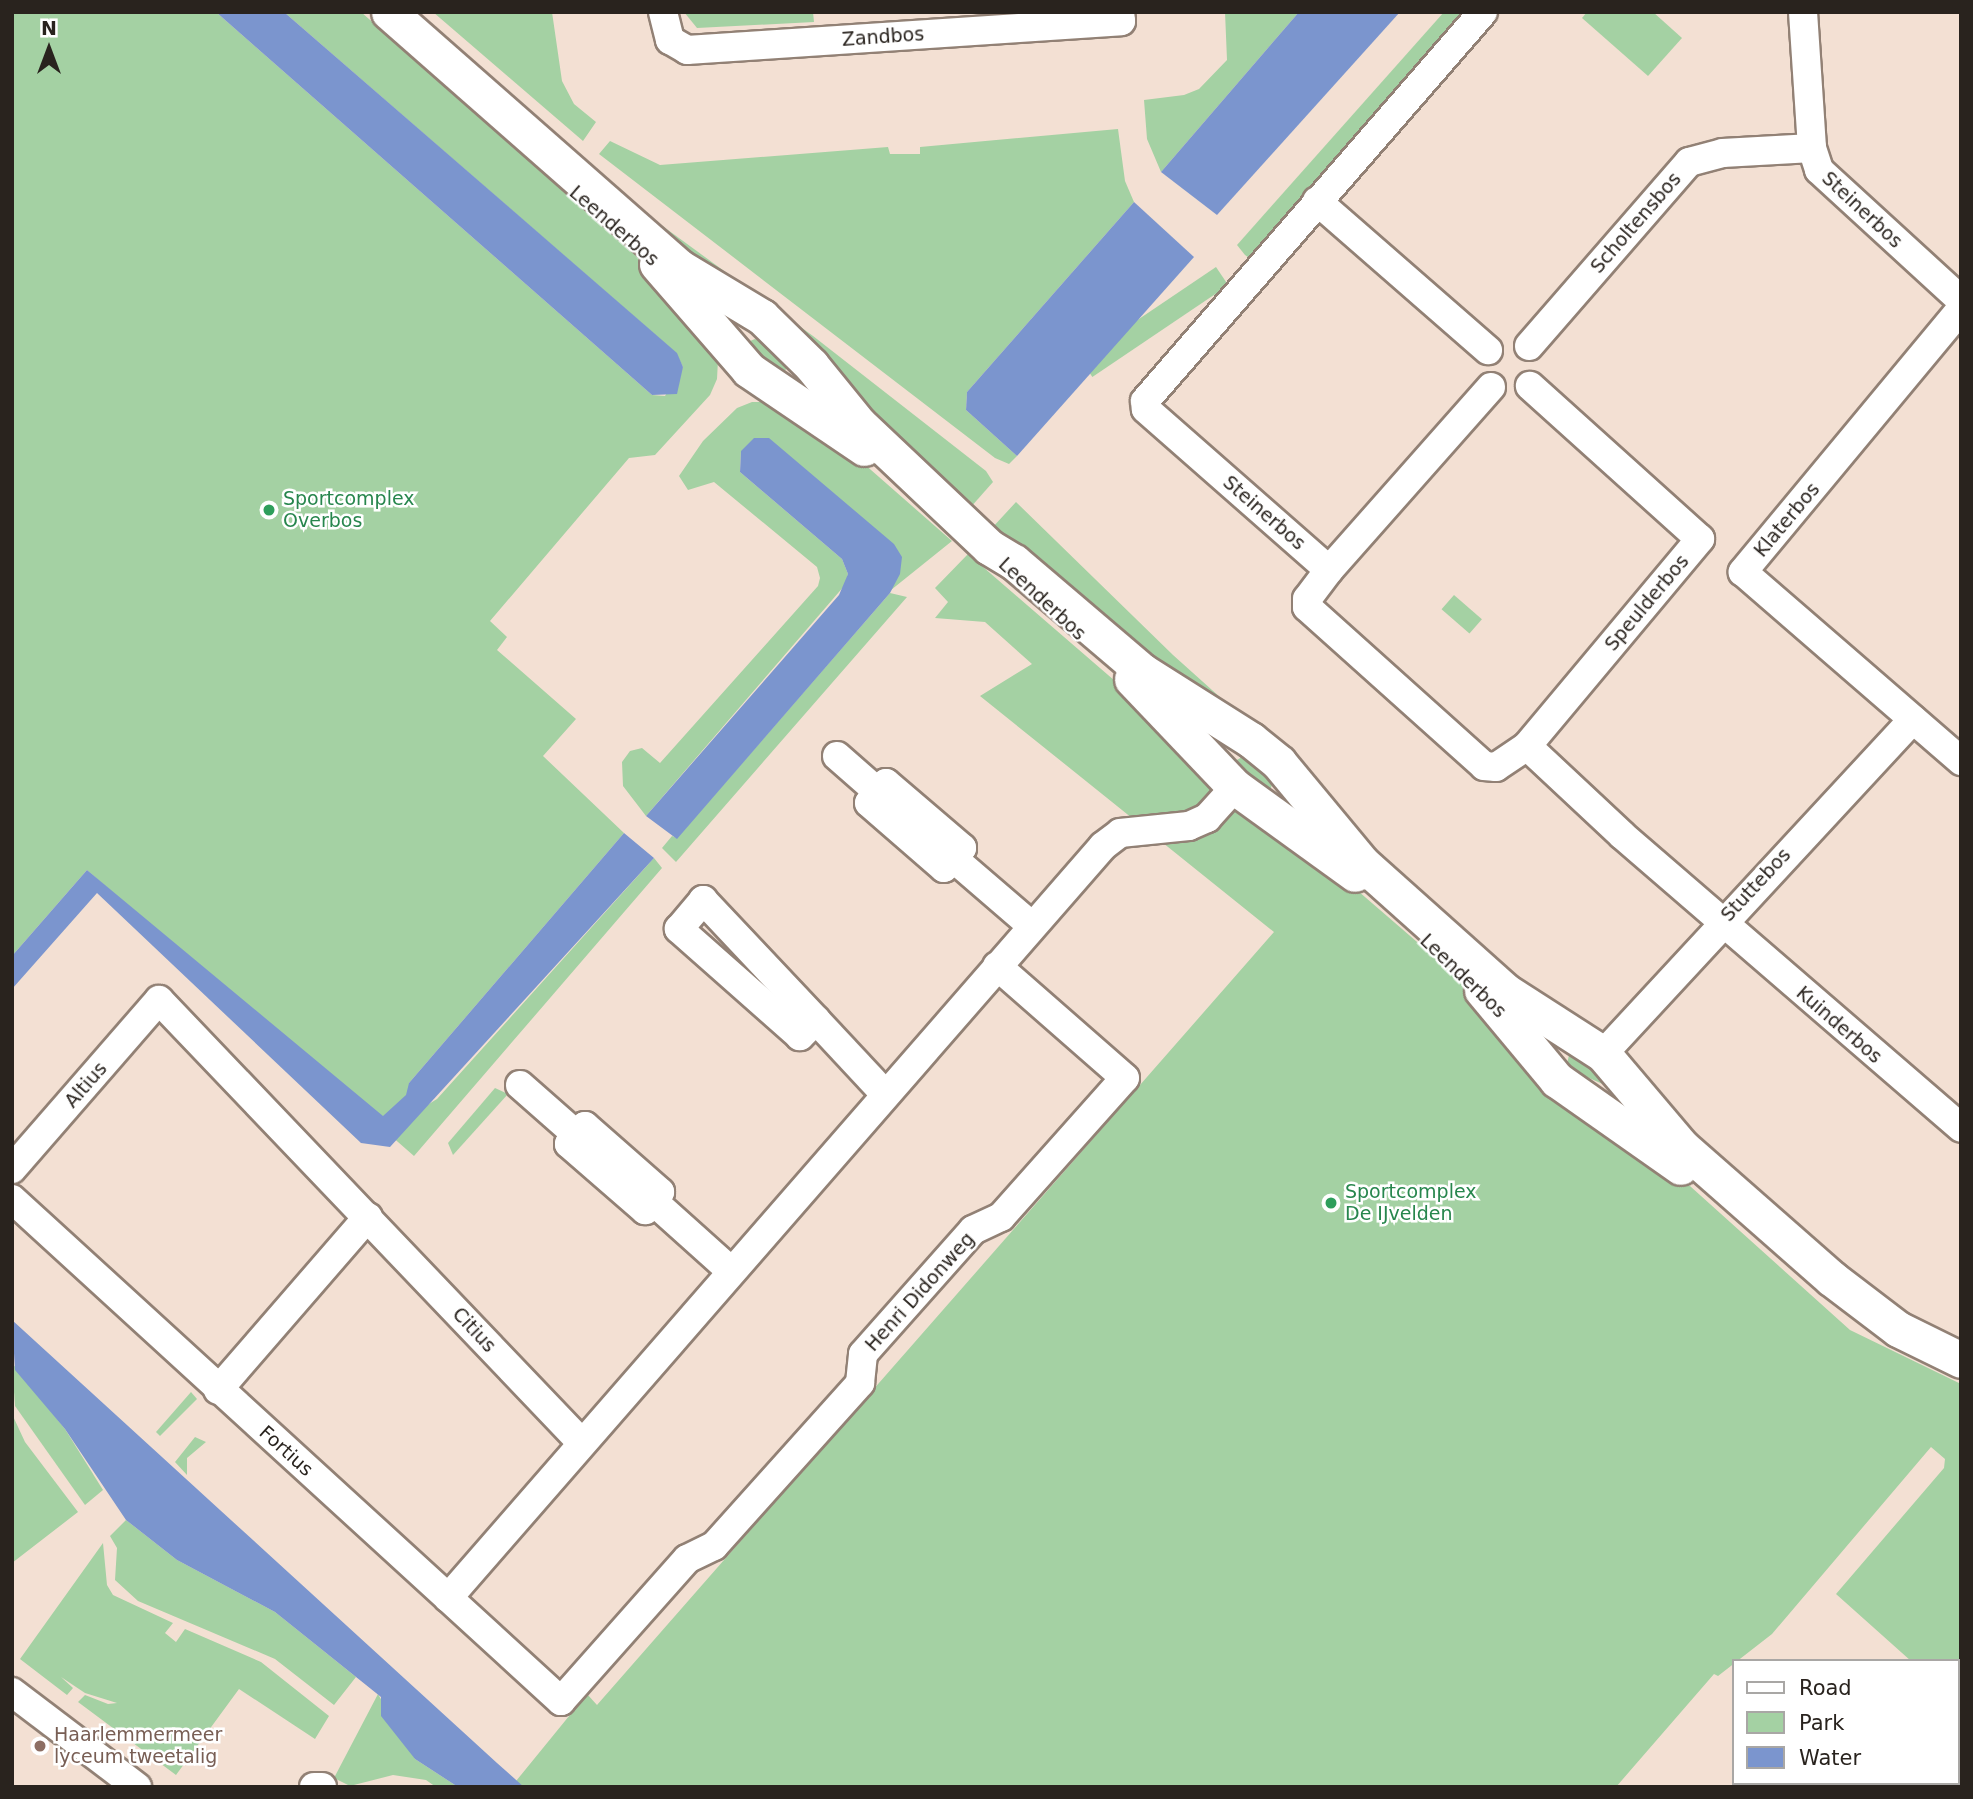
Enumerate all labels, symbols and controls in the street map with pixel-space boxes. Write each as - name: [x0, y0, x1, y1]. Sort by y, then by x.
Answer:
- north arrow: [14, 14, 84, 84]
- text: N: [41, 17, 57, 39]
- street label: Zandbos: [841, 23, 925, 51]
- street label: Steinerbos: [1817, 167, 1907, 253]
- street label: Scholtensbos: [1586, 168, 1686, 278]
- street label: Leenderbos: [565, 181, 663, 271]
- street label: Steinerbos: [1218, 471, 1310, 555]
- street label: Klaterbos: [1749, 478, 1825, 562]
- place label: Sportcomplex Overbos: [283, 488, 415, 532]
- marker: Sportcomplex Overbos: [261, 502, 277, 518]
- street label: Speulderbos: [1600, 550, 1694, 656]
- street label: Leenderbos: [994, 553, 1090, 645]
- street label: Stuttebos: [1716, 844, 1796, 926]
- street label: Leenderbos: [1415, 929, 1511, 1023]
- street label: Kuinderbos: [1792, 982, 1886, 1068]
- street label: Altius: [60, 1058, 112, 1112]
- place label: Sportcomplex De IJvelden: [1345, 1181, 1477, 1225]
- marker: Sportcomplex De IJvelden: [1323, 1195, 1339, 1211]
- street label: Henri Didonweg: [861, 1228, 979, 1356]
- street label: Citius: [448, 1303, 500, 1357]
- street label: Fortius: [254, 1421, 318, 1481]
- legend: [1731, 1659, 1959, 1785]
- text: Road: [1799, 1676, 1852, 1700]
- text: Park: [1799, 1711, 1844, 1735]
- place label: Haarlemmermeer lyceum tweetalig: [54, 1724, 222, 1768]
- marker: Haarlemmermeer lyceum tweetalig: [32, 1738, 48, 1754]
- text: Water: [1799, 1746, 1861, 1770]

